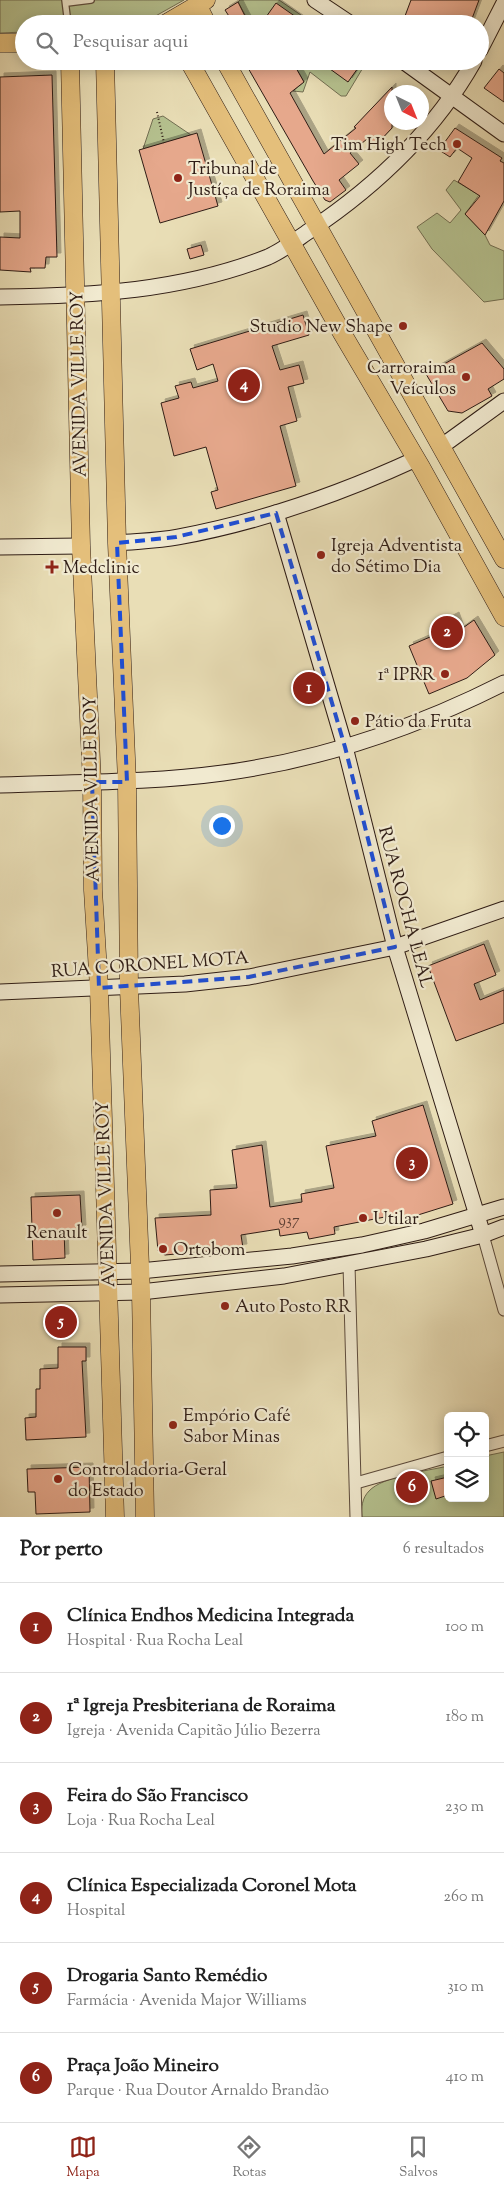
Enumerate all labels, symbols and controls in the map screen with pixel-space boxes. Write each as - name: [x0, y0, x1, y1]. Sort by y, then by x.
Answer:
- search box: [15, 15, 489, 70]
- icon: search: [33, 29, 61, 57]
- text: Pesquisar aqui: [73, 29, 188, 56]
- north arrow: [384, 85, 429, 130]
- place label: Tim High Tech: [331, 133, 447, 159]
- marker: Tim High Tech: [451, 138, 463, 150]
- place label: Tribunal de Justíça de Roraima: [187, 157, 330, 204]
- marker: Tribunal de Justíça de Roraima: [172, 172, 184, 184]
- street label: AVENIDA VILLE ROY: [65, 290, 95, 477]
- place label: Studio New Shape: [250, 315, 393, 341]
- marker: Studio New Shape: [397, 320, 409, 332]
- place label: Carroraima Veículos: [367, 356, 456, 403]
- pin: 4: [228, 366, 260, 404]
- marker: Carroraima Veículos: [460, 371, 472, 383]
- place label: Igreja Adventista do Sétimo Dia: [331, 534, 462, 581]
- marker: Igreja Adventista do Sétimo Dia: [315, 549, 327, 561]
- place label: Medclinic: [63, 556, 140, 582]
- marker: Medclinic: [45, 560, 59, 574]
- pin: 2: [431, 613, 463, 651]
- place label: 1ª IPRR: [378, 663, 435, 689]
- marker: 1ª IPRR: [439, 668, 451, 680]
- pin: 1: [293, 669, 325, 707]
- street label: AVENIDA VILLE ROY: [78, 695, 108, 882]
- place label: Pátio da Fruta: [365, 710, 471, 736]
- marker: Pátio da Fruta: [349, 715, 361, 727]
- your location: [209, 813, 235, 839]
- street label: RUA ROCHA LEAL: [370, 824, 438, 991]
- street label: RUA CORONEL MOTA: [50, 946, 250, 986]
- street label: AVENIDA VILLE ROY: [91, 1100, 123, 1288]
- pin: 3: [396, 1144, 428, 1182]
- marker: Renault: [51, 1207, 63, 1219]
- place label: Utilar: [373, 1207, 419, 1233]
- house number: 937: [279, 1211, 300, 1232]
- marker: Utilar: [357, 1212, 369, 1224]
- place label: Renault: [27, 1221, 87, 1247]
- place label: Ortobom: [173, 1238, 246, 1264]
- marker: Ortobom: [157, 1243, 169, 1255]
- place label: Auto Posto RR: [235, 1295, 351, 1321]
- marker: Auto Posto RR: [219, 1300, 231, 1312]
- pin: 5: [45, 1303, 77, 1341]
- place label: Empório Café Sabor Minas: [183, 1404, 291, 1451]
- map controls: [444, 1412, 489, 1502]
- button: locate: [444, 1412, 489, 1457]
- marker: Empório Café Sabor Minas: [167, 1419, 179, 1431]
- button: layers: [444, 1457, 489, 1502]
- place label: Controladoria-Geral do Estado: [68, 1458, 227, 1505]
- pin: 6: [396, 1468, 428, 1506]
- marker: Controladoria-Geral do Estado: [52, 1473, 64, 1485]
- text: Por perto: [20, 1535, 103, 1565]
- text: 6 resultados: [403, 1538, 484, 1561]
- text: Clínica Endhos Medicina Integrada: [67, 1603, 354, 1630]
- text: 1: [33, 1616, 39, 1639]
- text: 100 m: [445, 1616, 484, 1639]
- text: Hospital · Rua Rocha Leal: [67, 1630, 243, 1653]
- text: 1ª Igreja Presbiteriana de Roraima: [67, 1693, 335, 1720]
- text: 2: [32, 1706, 40, 1729]
- text: 180 m: [445, 1706, 484, 1729]
- text: Igreja · Avenida Capitão Júlio Bezerra: [67, 1720, 321, 1743]
- text: Feira do São Francisco: [67, 1783, 248, 1810]
- text: 3: [33, 1796, 39, 1819]
- text: 230 m: [445, 1796, 484, 1819]
- text: Loja · Rua Rocha Leal: [67, 1810, 215, 1833]
- text: Clínica Especializada Coronel Mota: [67, 1873, 357, 1900]
- text: 4: [32, 1886, 40, 1909]
- text: 260 m: [443, 1886, 484, 1909]
- text: Hospital: [67, 1900, 125, 1923]
- text: Drogaria Santo Remédio: [67, 1963, 267, 1990]
- text: 5: [33, 1976, 39, 1999]
- text: 310 m: [447, 1976, 484, 1999]
- text: Farmácia · Avenida Major Williams: [67, 1990, 307, 2013]
- text: Praça João Mineiro: [67, 2053, 219, 2080]
- text: 6: [32, 2066, 40, 2089]
- text: 410 m: [446, 2066, 484, 2089]
- text: Parque · Rua Doutor Arnaldo Brandão: [67, 2080, 329, 2103]
- tab: Mapa: [66, 2133, 100, 2183]
- tab: Rotas: [232, 2133, 266, 2183]
- tab: Salvos: [399, 2133, 438, 2183]

